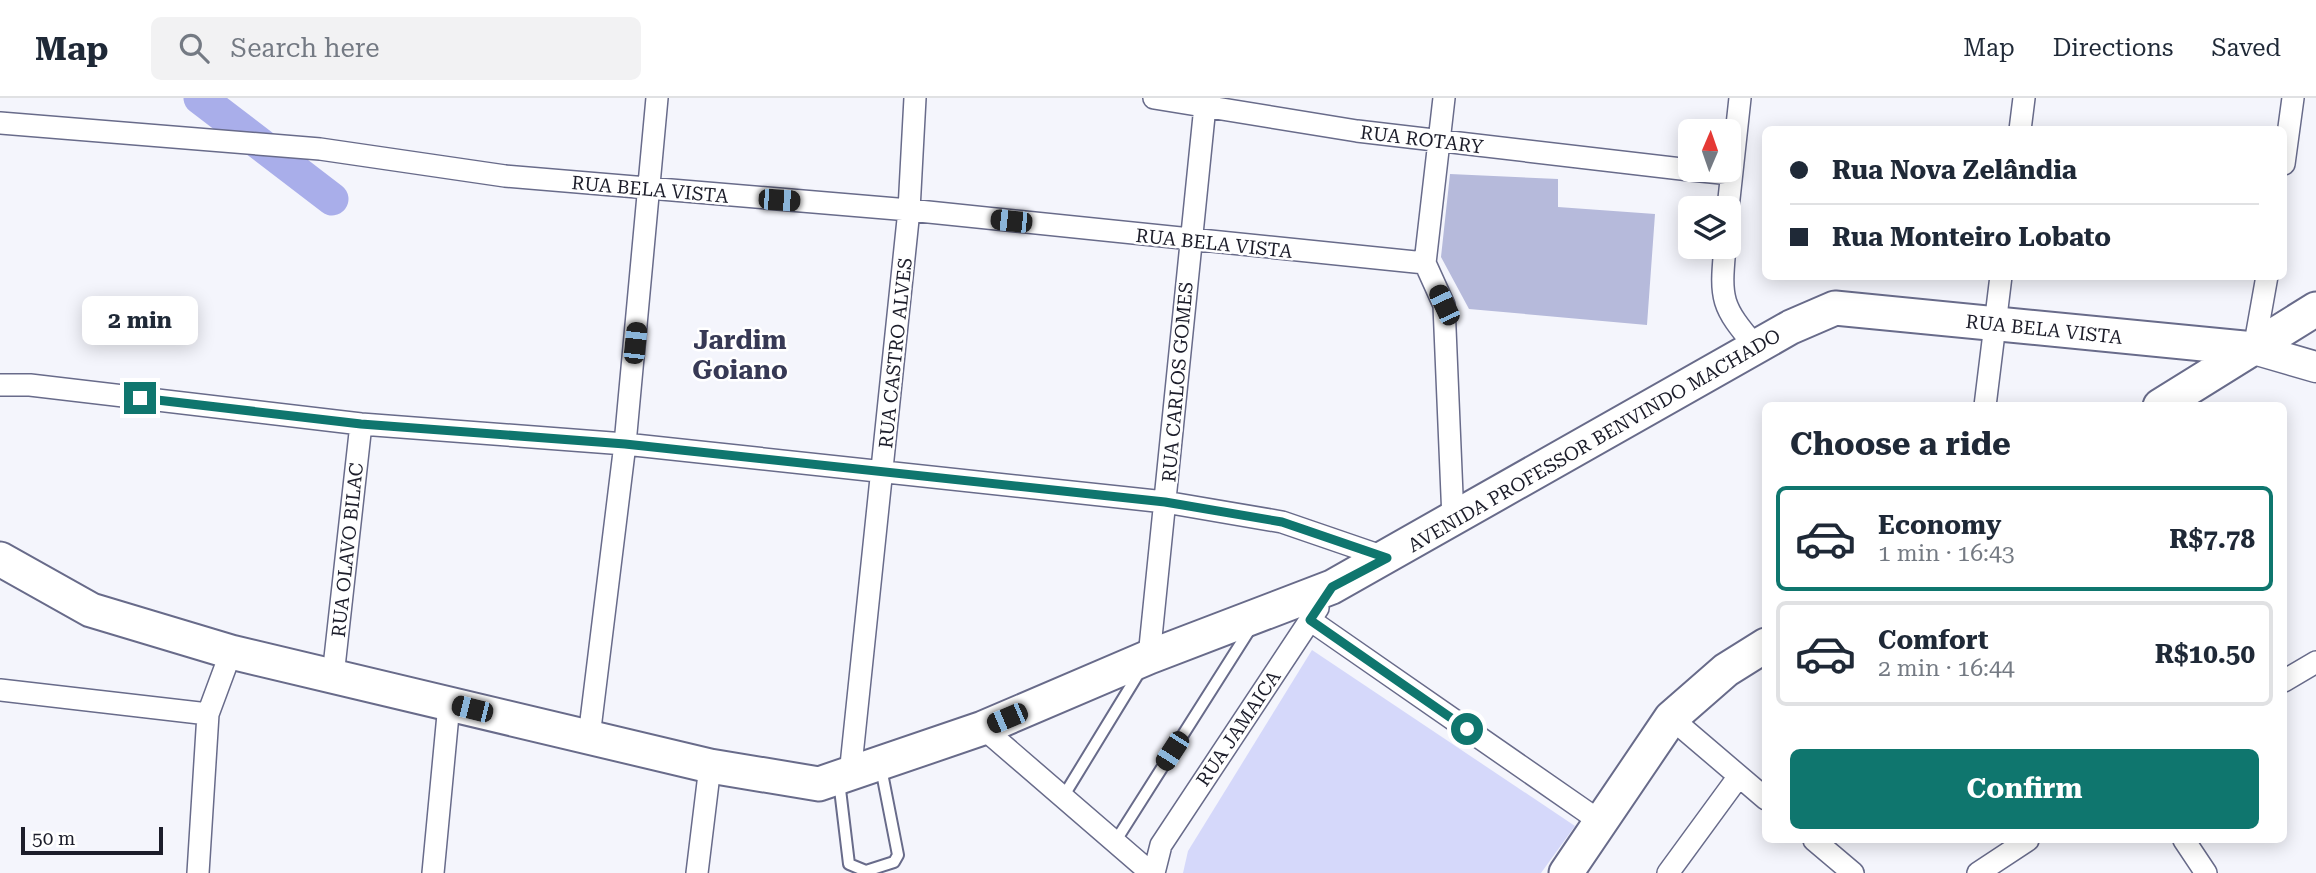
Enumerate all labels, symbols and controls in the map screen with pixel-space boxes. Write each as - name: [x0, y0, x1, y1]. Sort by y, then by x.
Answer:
- search box: [151, 17, 641, 80]
- text: Map: [35, 29, 109, 68]
- icon: search: [175, 29, 213, 67]
- text: Search here: [231, 33, 380, 63]
- text: Map: [1963, 34, 2015, 62]
- text: Directions: [2053, 34, 2173, 62]
- text: Saved: [2211, 34, 2281, 62]
- north arrow: [1678, 119, 1741, 182]
- map controls: [1678, 119, 1741, 259]
- street label: RUA ROTARY: [1359, 121, 1485, 158]
- text: Rua Nova Zelândia: [1832, 155, 2077, 185]
- street label: RUA BELA VISTA: [570, 171, 730, 208]
- car: [758, 188, 801, 212]
- button: layers: [1678, 196, 1741, 259]
- car: [990, 208, 1033, 234]
- text: Rua Monteiro Lobato: [1832, 222, 2111, 252]
- street label: RUA BELA VISTA: [1134, 224, 1294, 263]
- street label: RUA CASTRO ALVES: [874, 257, 917, 450]
- street label: RUA CARLOS GOMES: [1157, 281, 1198, 483]
- car: [1426, 282, 1463, 328]
- callout: 2 min: [82, 296, 198, 345]
- text: 2 min: [108, 307, 172, 334]
- street label: RUA BELA VISTA: [1964, 310, 2124, 349]
- car: [623, 321, 648, 365]
- street label: AVENIDA PROFESSOR BENVINDO MACHADO: [1404, 324, 1785, 557]
- district label: Jardim Goiano: [692, 325, 788, 385]
- route end: [124, 382, 156, 414]
- text: Choose a ride: [1790, 425, 2011, 463]
- street label: RUA OLAVO BILAC: [327, 462, 368, 639]
- icon: car: [1794, 507, 1857, 570]
- text: Economy: [1878, 510, 2001, 540]
- text: R$7.78: [2169, 524, 2255, 554]
- text: 1 min · 16:43: [1878, 540, 2015, 567]
- icon: car: [1794, 622, 1857, 685]
- text: Comfort: [1878, 625, 1988, 655]
- text: R$10.50: [2155, 639, 2255, 669]
- text: 2 min · 16:44: [1878, 655, 2015, 682]
- street label: RUA JAMAICA: [1191, 666, 1286, 790]
- car: [450, 694, 495, 724]
- car: [984, 700, 1031, 736]
- route start: [1451, 713, 1483, 745]
- car: [1152, 728, 1193, 774]
- button: Confirm: [1790, 749, 2259, 829]
- scale bar: [21, 824, 163, 856]
- text: 50 m: [32, 827, 75, 850]

